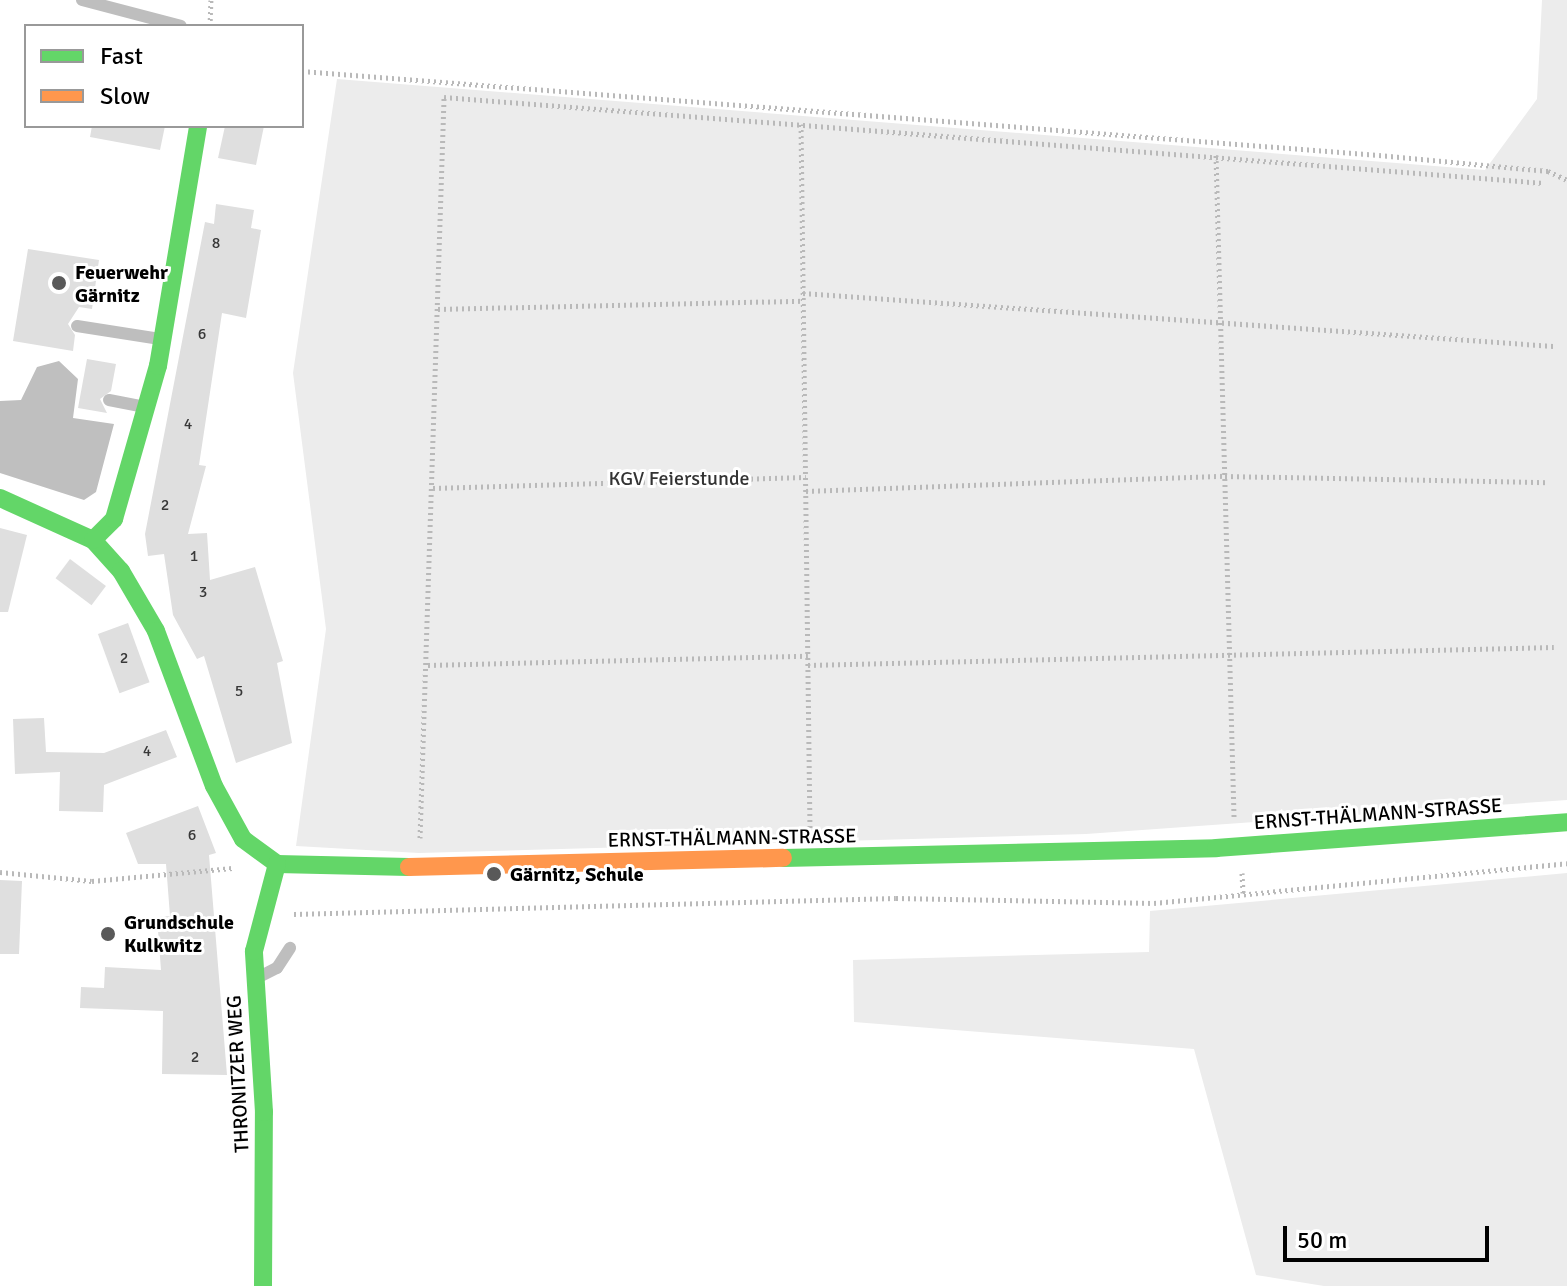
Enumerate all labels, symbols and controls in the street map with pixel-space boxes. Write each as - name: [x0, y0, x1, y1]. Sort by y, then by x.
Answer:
- legend: [24, 24, 304, 128]
- text: Fast: [100, 41, 143, 71]
- text: Slow: [100, 81, 150, 111]
- house number: 8: [212, 233, 220, 253]
- place label: Feuerwehr Gärnitz: [75, 260, 168, 307]
- marker: Feuerwehr Gärnitz: [50, 274, 68, 292]
- house number: 6: [198, 324, 206, 344]
- house number: 4: [184, 414, 192, 434]
- park label: KGV Feierstunde: [608, 466, 750, 490]
- house number: 2: [161, 495, 169, 515]
- house number: 1: [190, 546, 198, 566]
- house number: 3: [199, 582, 207, 602]
- house number: 2: [120, 648, 128, 668]
- house number: 5: [235, 681, 243, 701]
- house number: 4: [143, 741, 151, 761]
- street label: ERNST-THÄLMANN-STRASSE: [1253, 793, 1503, 835]
- street label: ERNST-THÄLMANN-STRASSE: [607, 824, 857, 852]
- house number: 6: [188, 825, 196, 845]
- place label: Gärnitz, Schule: [510, 862, 644, 886]
- marker: Gärnitz, Schule: [485, 865, 503, 883]
- place label: Grundschule Kulkwitz: [124, 910, 234, 957]
- marker: Grundschule Kulkwitz: [99, 925, 117, 943]
- street label: THRONITZER WEG: [222, 995, 254, 1153]
- house number: 2: [191, 1047, 199, 1067]
- scale bar: [1287, 1210, 1493, 1260]
- text: 50 m: [1297, 1225, 1347, 1255]

